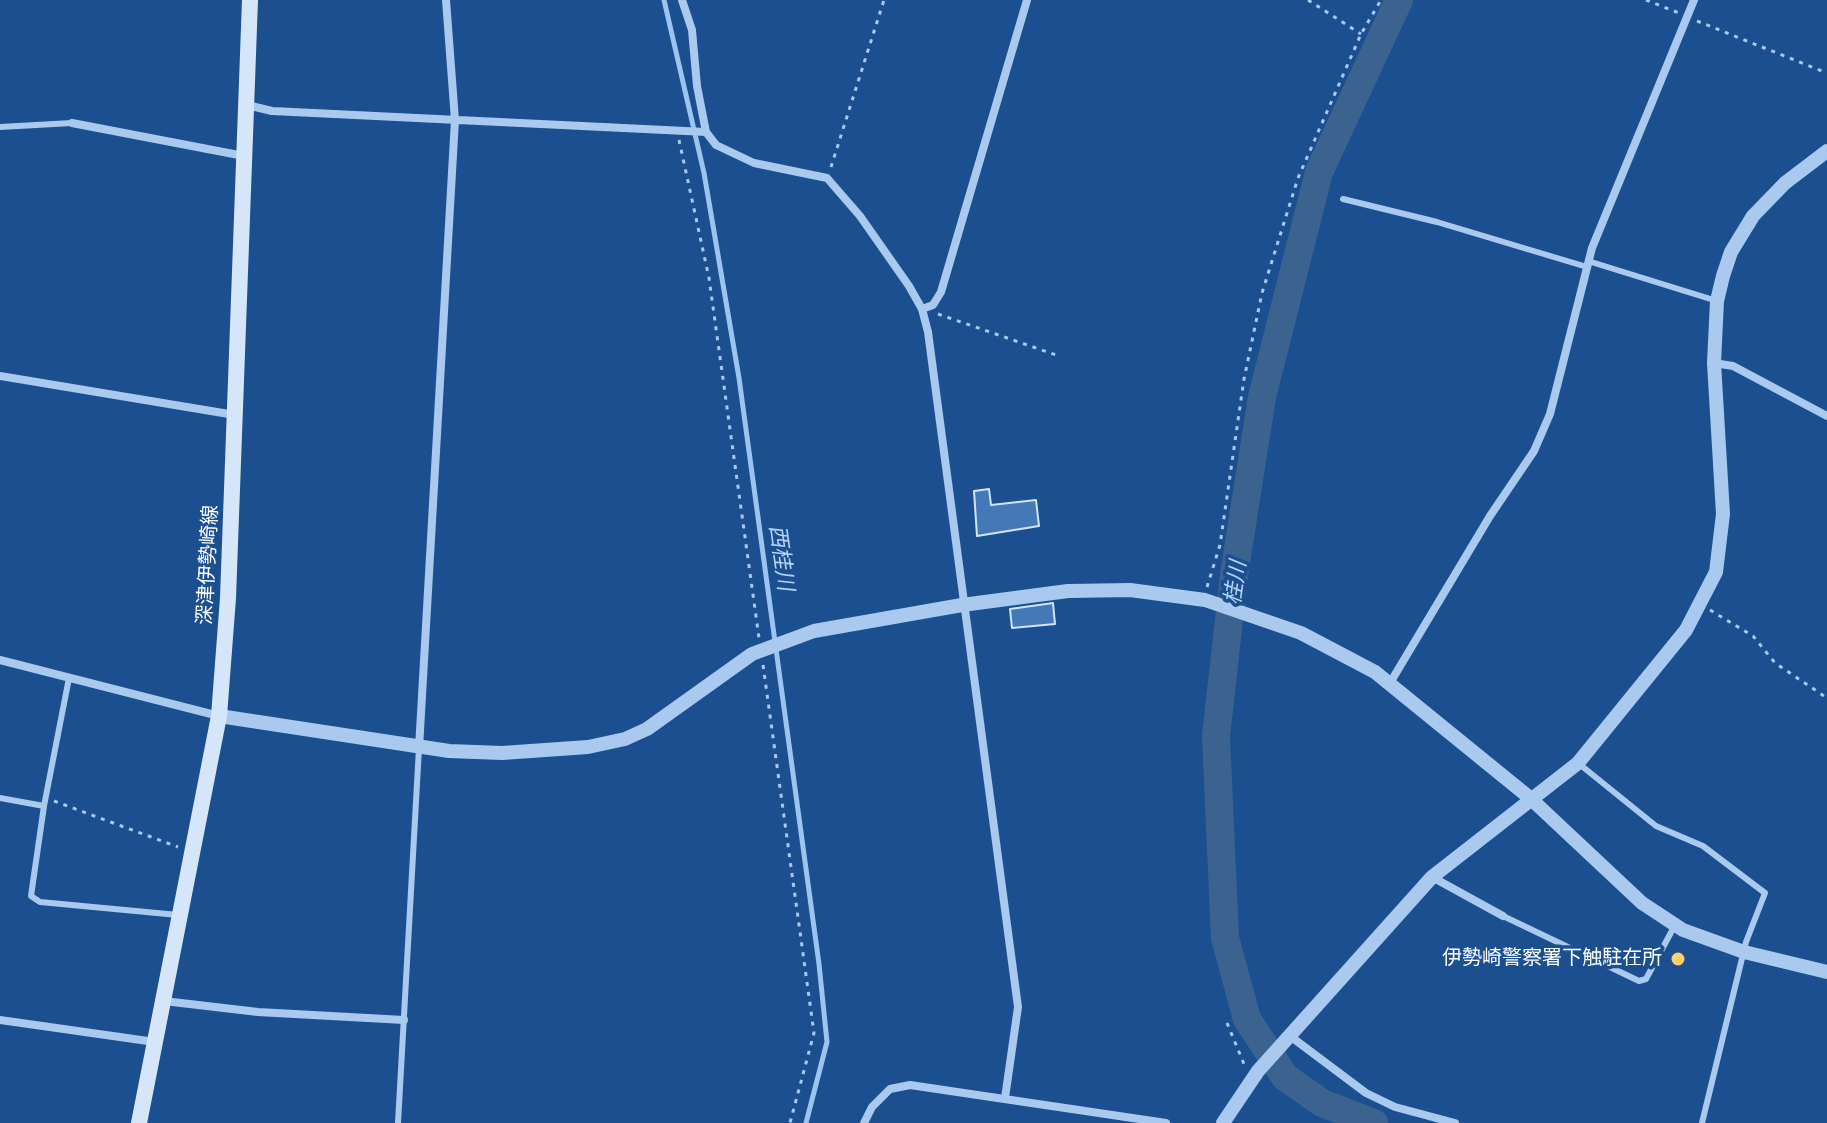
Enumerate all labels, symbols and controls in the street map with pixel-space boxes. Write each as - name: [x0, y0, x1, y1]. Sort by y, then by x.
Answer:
- street label: 深津伊勢崎線: [194, 504, 224, 626]
- water label: 西桂川: [762, 523, 798, 593]
- water label: 桂川: [1221, 559, 1253, 607]
- place label: 伊勢崎警察署下触駐在所: [1442, 947, 1662, 971]
- marker: 伊勢崎警察署下触駐在所: [1669, 950, 1687, 968]

